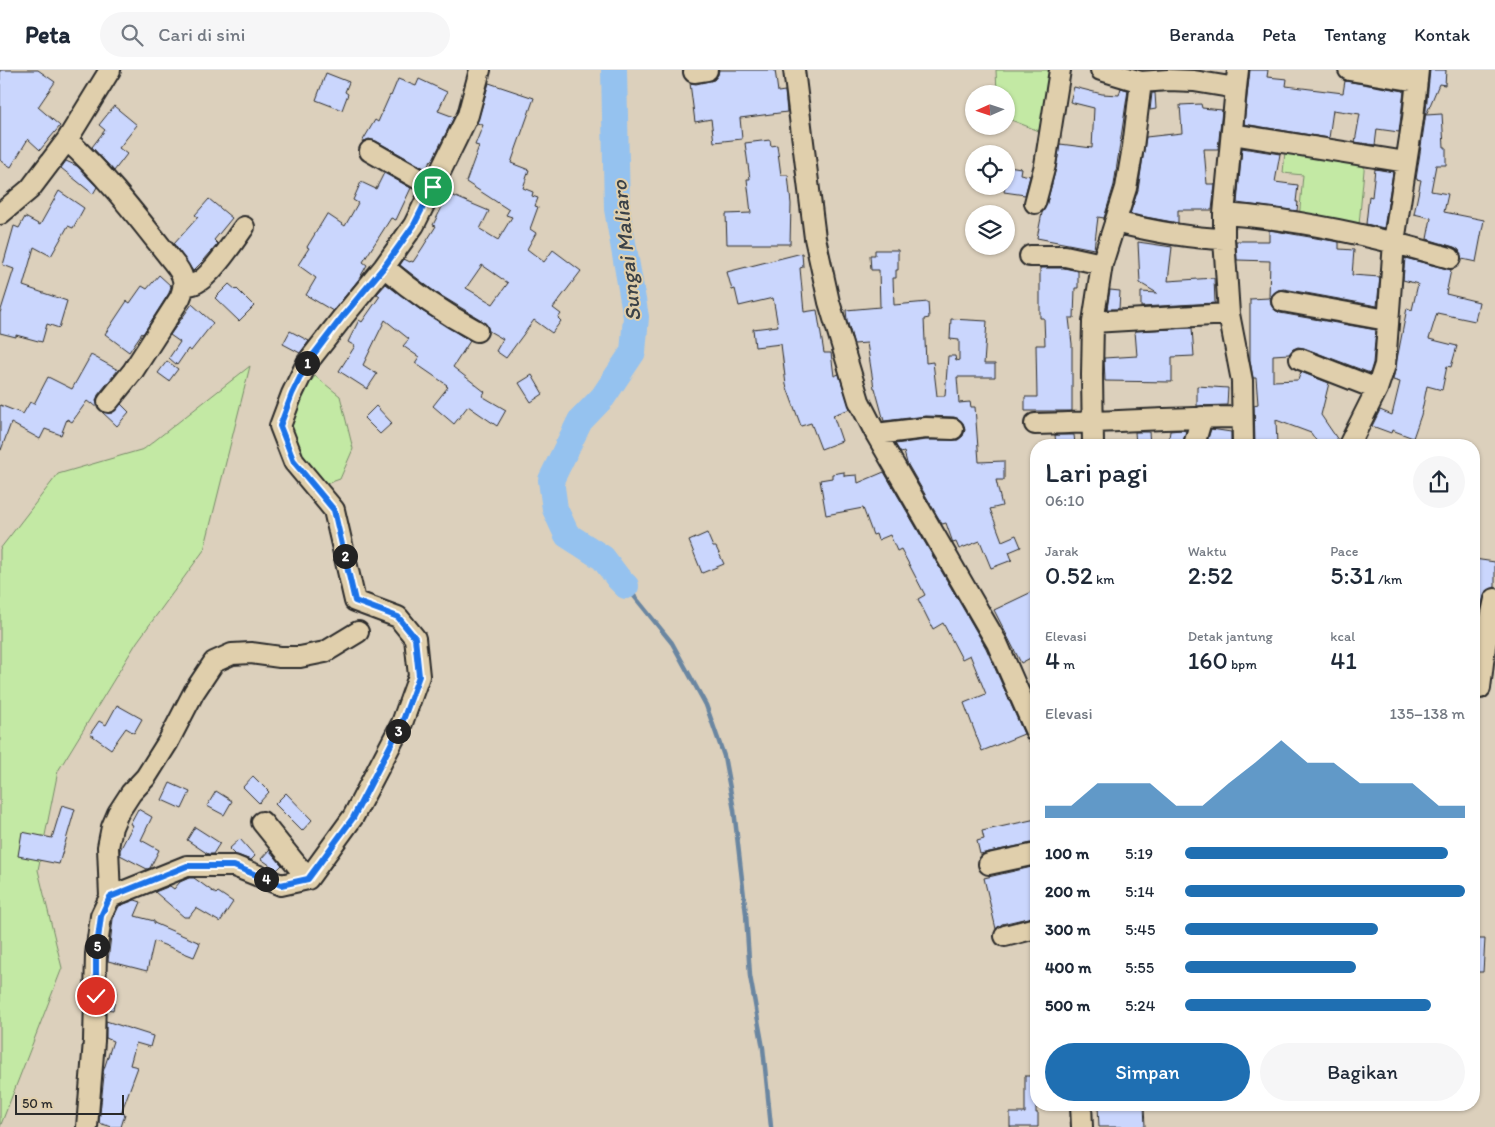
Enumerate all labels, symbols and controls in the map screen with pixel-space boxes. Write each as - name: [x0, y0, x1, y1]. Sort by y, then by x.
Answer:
- search box: [100, 12, 450, 57]
- text: Peta: [25, 20, 70, 49]
- icon: search: [118, 21, 146, 49]
- text: Cari di sini: [158, 23, 245, 46]
- text: Beranda: [1169, 24, 1234, 46]
- text: Peta: [1262, 24, 1296, 46]
- text: Tentang: [1324, 24, 1386, 46]
- text: Kontak: [1414, 24, 1470, 46]
- north arrow: [965, 85, 1015, 135]
- map controls: [965, 85, 1015, 255]
- button: locate: [965, 145, 1015, 195]
- pin: [412, 166, 454, 208]
- icon: arrive: [419, 173, 447, 201]
- water label: Sungai Maliaro: [605, 178, 647, 323]
- button: layers: [965, 205, 1015, 255]
- pin: 1: [294, 350, 320, 376]
- text: 1: [304, 355, 311, 372]
- text: Lari pagi: [1045, 455, 1148, 489]
- button: share: [1413, 456, 1465, 508]
- text: 06:10: [1045, 491, 1085, 510]
- text: Jarak: [1045, 543, 1078, 560]
- text: Waktu: [1188, 543, 1227, 560]
- text: Pace: [1330, 543, 1358, 560]
- pin: 2: [332, 544, 358, 568]
- text: 2: [342, 548, 349, 565]
- text: 0.52: [1045, 560, 1093, 590]
- text: 2:52: [1188, 560, 1233, 590]
- text: 5:31: [1330, 560, 1375, 590]
- text: km: [1093, 571, 1115, 588]
- text: /km: [1375, 571, 1402, 588]
- text: Elevasi: [1045, 628, 1087, 645]
- text: Detak jantung: [1188, 628, 1273, 645]
- text: kcal: [1330, 628, 1355, 645]
- text: 4: [1045, 645, 1060, 675]
- text: 160: [1188, 645, 1228, 675]
- text: 41: [1330, 645, 1357, 675]
- text: m: [1060, 656, 1075, 673]
- text: bpm: [1228, 656, 1257, 673]
- text: Elevasi: [1045, 704, 1093, 723]
- text: 135–138 m: [1390, 704, 1465, 723]
- pin: 3: [386, 718, 410, 744]
- text: 3: [395, 723, 402, 740]
- text: 100 m: [1045, 844, 1089, 863]
- text: 5:19: [1125, 844, 1153, 863]
- pin: 4: [254, 866, 278, 892]
- text: 4: [262, 871, 271, 888]
- text: 200 m: [1045, 882, 1090, 901]
- text: 5:14: [1125, 882, 1154, 901]
- text: 300 m: [1045, 920, 1091, 939]
- text: 5:45: [1125, 920, 1155, 939]
- pin: 5: [84, 934, 110, 958]
- text: 5: [94, 938, 101, 955]
- text: 400 m: [1045, 958, 1091, 977]
- text: 5:55: [1125, 958, 1154, 977]
- pin: [75, 975, 117, 1017]
- icon: check: [82, 982, 110, 1010]
- text: 500 m: [1045, 996, 1090, 1015]
- text: 5:24: [1125, 996, 1155, 1015]
- button: Simpan: [1045, 1043, 1250, 1101]
- button: Bagikan: [1260, 1043, 1465, 1101]
- scale bar: [15, 1092, 124, 1115]
- text: 50 m: [22, 1095, 53, 1112]

